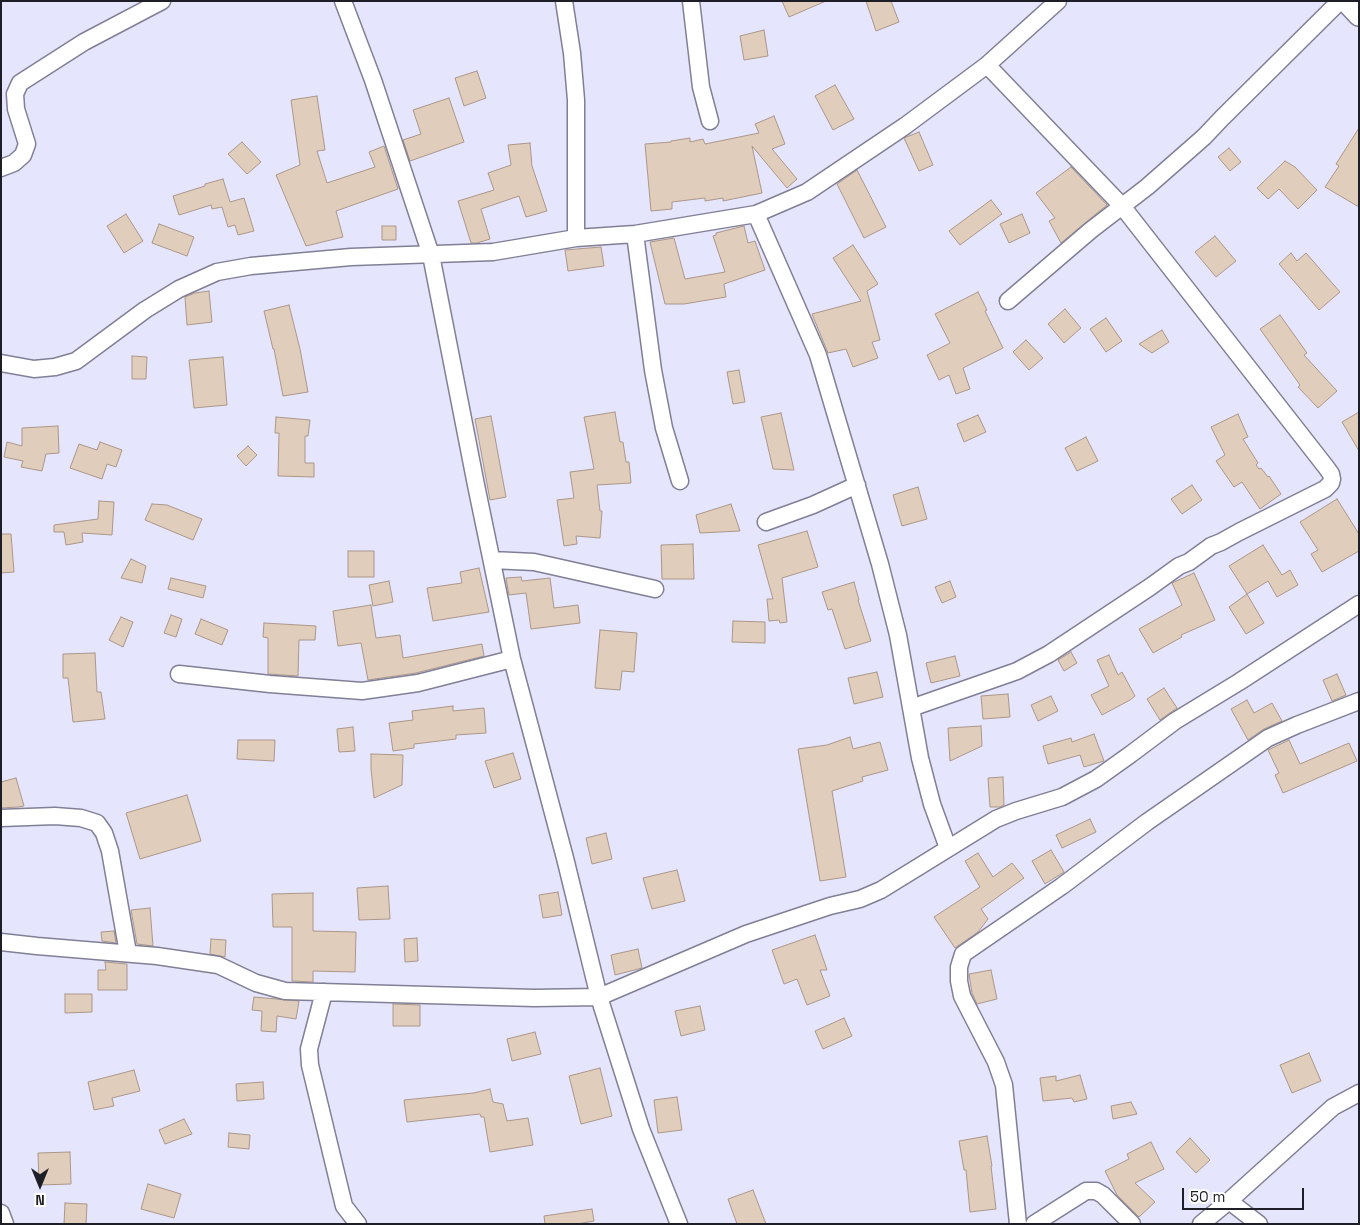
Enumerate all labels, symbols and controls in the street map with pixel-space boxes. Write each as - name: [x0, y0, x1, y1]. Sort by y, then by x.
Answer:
- north arrow: [15, 1160, 65, 1210]
- scale bar: [1185, 1178, 1308, 1210]
- text: 50 m: [1190, 1187, 1225, 1206]
- text: N: [35, 1191, 45, 1209]

